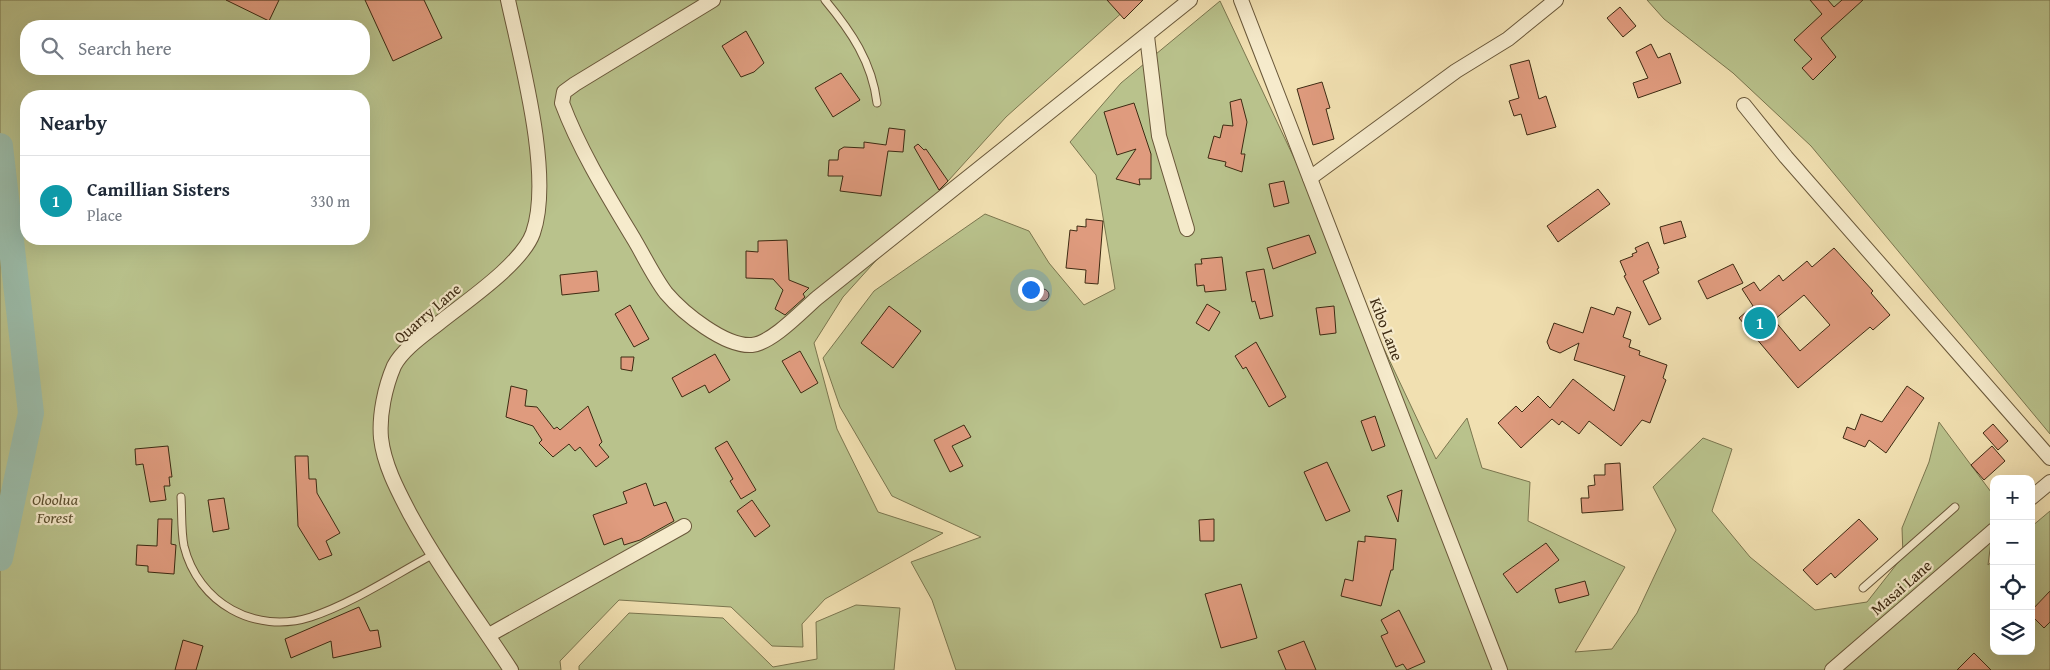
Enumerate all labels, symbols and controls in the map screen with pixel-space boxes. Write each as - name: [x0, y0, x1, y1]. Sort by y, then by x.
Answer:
- search box: [20, 20, 370, 75]
- icon: search: [38, 34, 66, 62]
- text: Search here: [78, 34, 172, 62]
- text: Nearby: [40, 107, 107, 138]
- text: Camillian Sisters: [87, 175, 230, 203]
- text: 1: [52, 189, 60, 213]
- text: 330 m: [310, 189, 350, 213]
- text: Place: [87, 203, 122, 227]
- street label: Quarry Lane: [388, 277, 466, 349]
- your location: [1018, 277, 1044, 303]
- street label: Kibo Lane: [1364, 294, 1410, 364]
- pin: 1: [1744, 304, 1776, 342]
- map controls: [1990, 475, 2035, 655]
- button: +: [1990, 475, 2035, 520]
- park label: Oloolua Forest: [32, 487, 79, 529]
- button: −: [1990, 520, 2035, 565]
- street label: Masai Lane: [1865, 554, 1937, 620]
- button: locate: [1990, 565, 2035, 610]
- button: layers: [1990, 610, 2035, 655]

